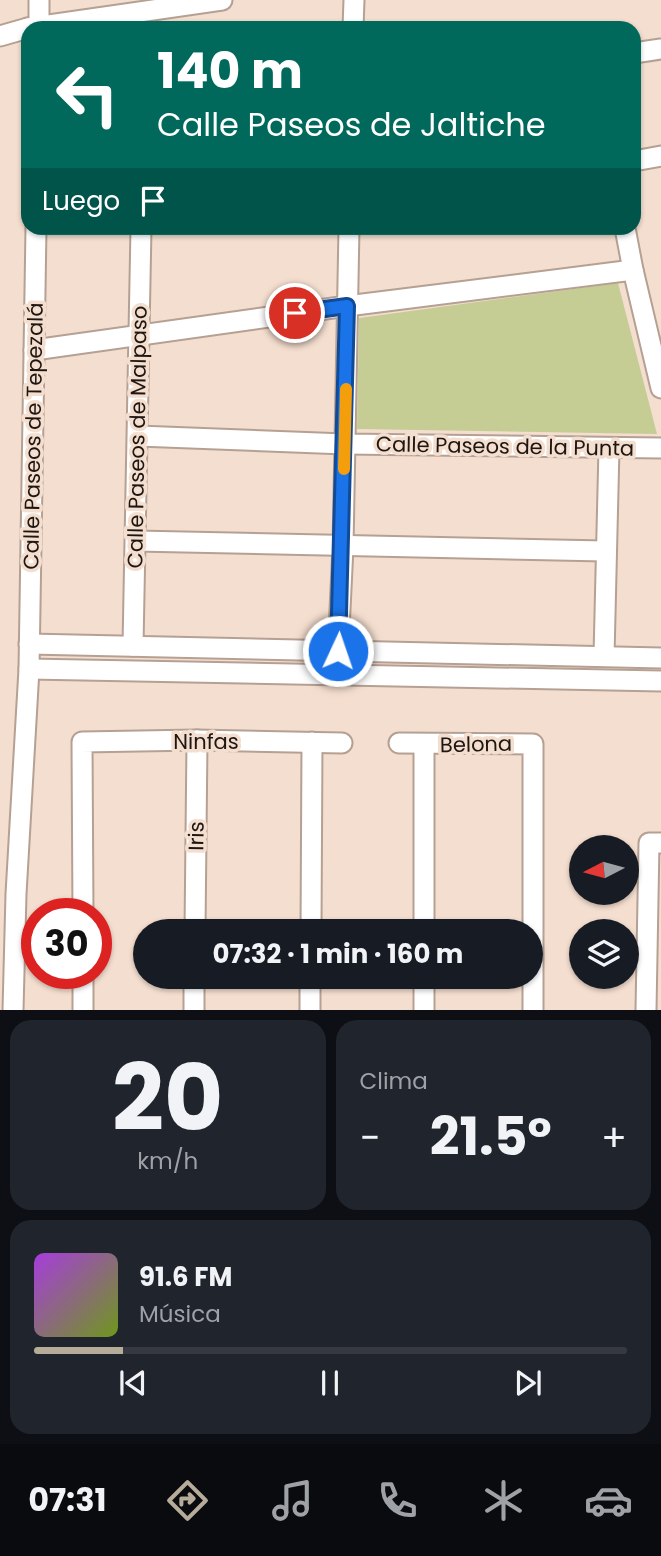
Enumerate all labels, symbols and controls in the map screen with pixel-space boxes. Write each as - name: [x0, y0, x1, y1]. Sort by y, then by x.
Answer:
- text: 140 m: [157, 37, 303, 105]
- icon: left: [42, 49, 133, 140]
- text: Calle Paseos de Jaltiche: [157, 102, 546, 147]
- icon: arrive: [134, 182, 172, 220]
- text: Luego: [42, 183, 120, 219]
- pin: [265, 283, 325, 343]
- icon: arrive: [276, 294, 314, 332]
- street label: Calle Paseos de Tepezalá: [16, 302, 50, 570]
- street label: Calle Paseos de Malpaso: [120, 305, 154, 569]
- street label: Calle Paseos de la Punta: [376, 429, 634, 463]
- position arrow: [301, 614, 375, 688]
- street label: Ninfas: [173, 727, 239, 756]
- street label: Belona: [440, 729, 512, 759]
- street label: Iris: [181, 821, 211, 851]
- north arrow: [569, 835, 639, 905]
- map controls: [569, 835, 639, 989]
- speed limit sign: 30: [21, 898, 112, 989]
- button: layers: [569, 919, 639, 989]
- text: 07:32 · 1 min · 160 m: [213, 936, 463, 972]
- text: 20: [112, 1034, 223, 1162]
- text: Clima: [360, 1065, 428, 1097]
- text: 21.5°: [430, 1100, 552, 1173]
- text: −: [360, 1111, 380, 1164]
- text: +: [601, 1111, 627, 1164]
- text: km/h: [137, 1145, 198, 1177]
- text: 91.6 FM: [139, 1259, 232, 1295]
- text: Música: [139, 1298, 221, 1330]
- icon: previous: [114, 1364, 152, 1402]
- icon: pause: [311, 1364, 349, 1402]
- icon: next: [509, 1364, 547, 1402]
- icon: directions: [163, 1476, 212, 1525]
- icon: music: [268, 1476, 317, 1525]
- icon: phone: [373, 1476, 422, 1525]
- icon: climate: [479, 1476, 528, 1525]
- icon: car: [584, 1476, 633, 1525]
- text: 07:31: [28, 1477, 107, 1522]

